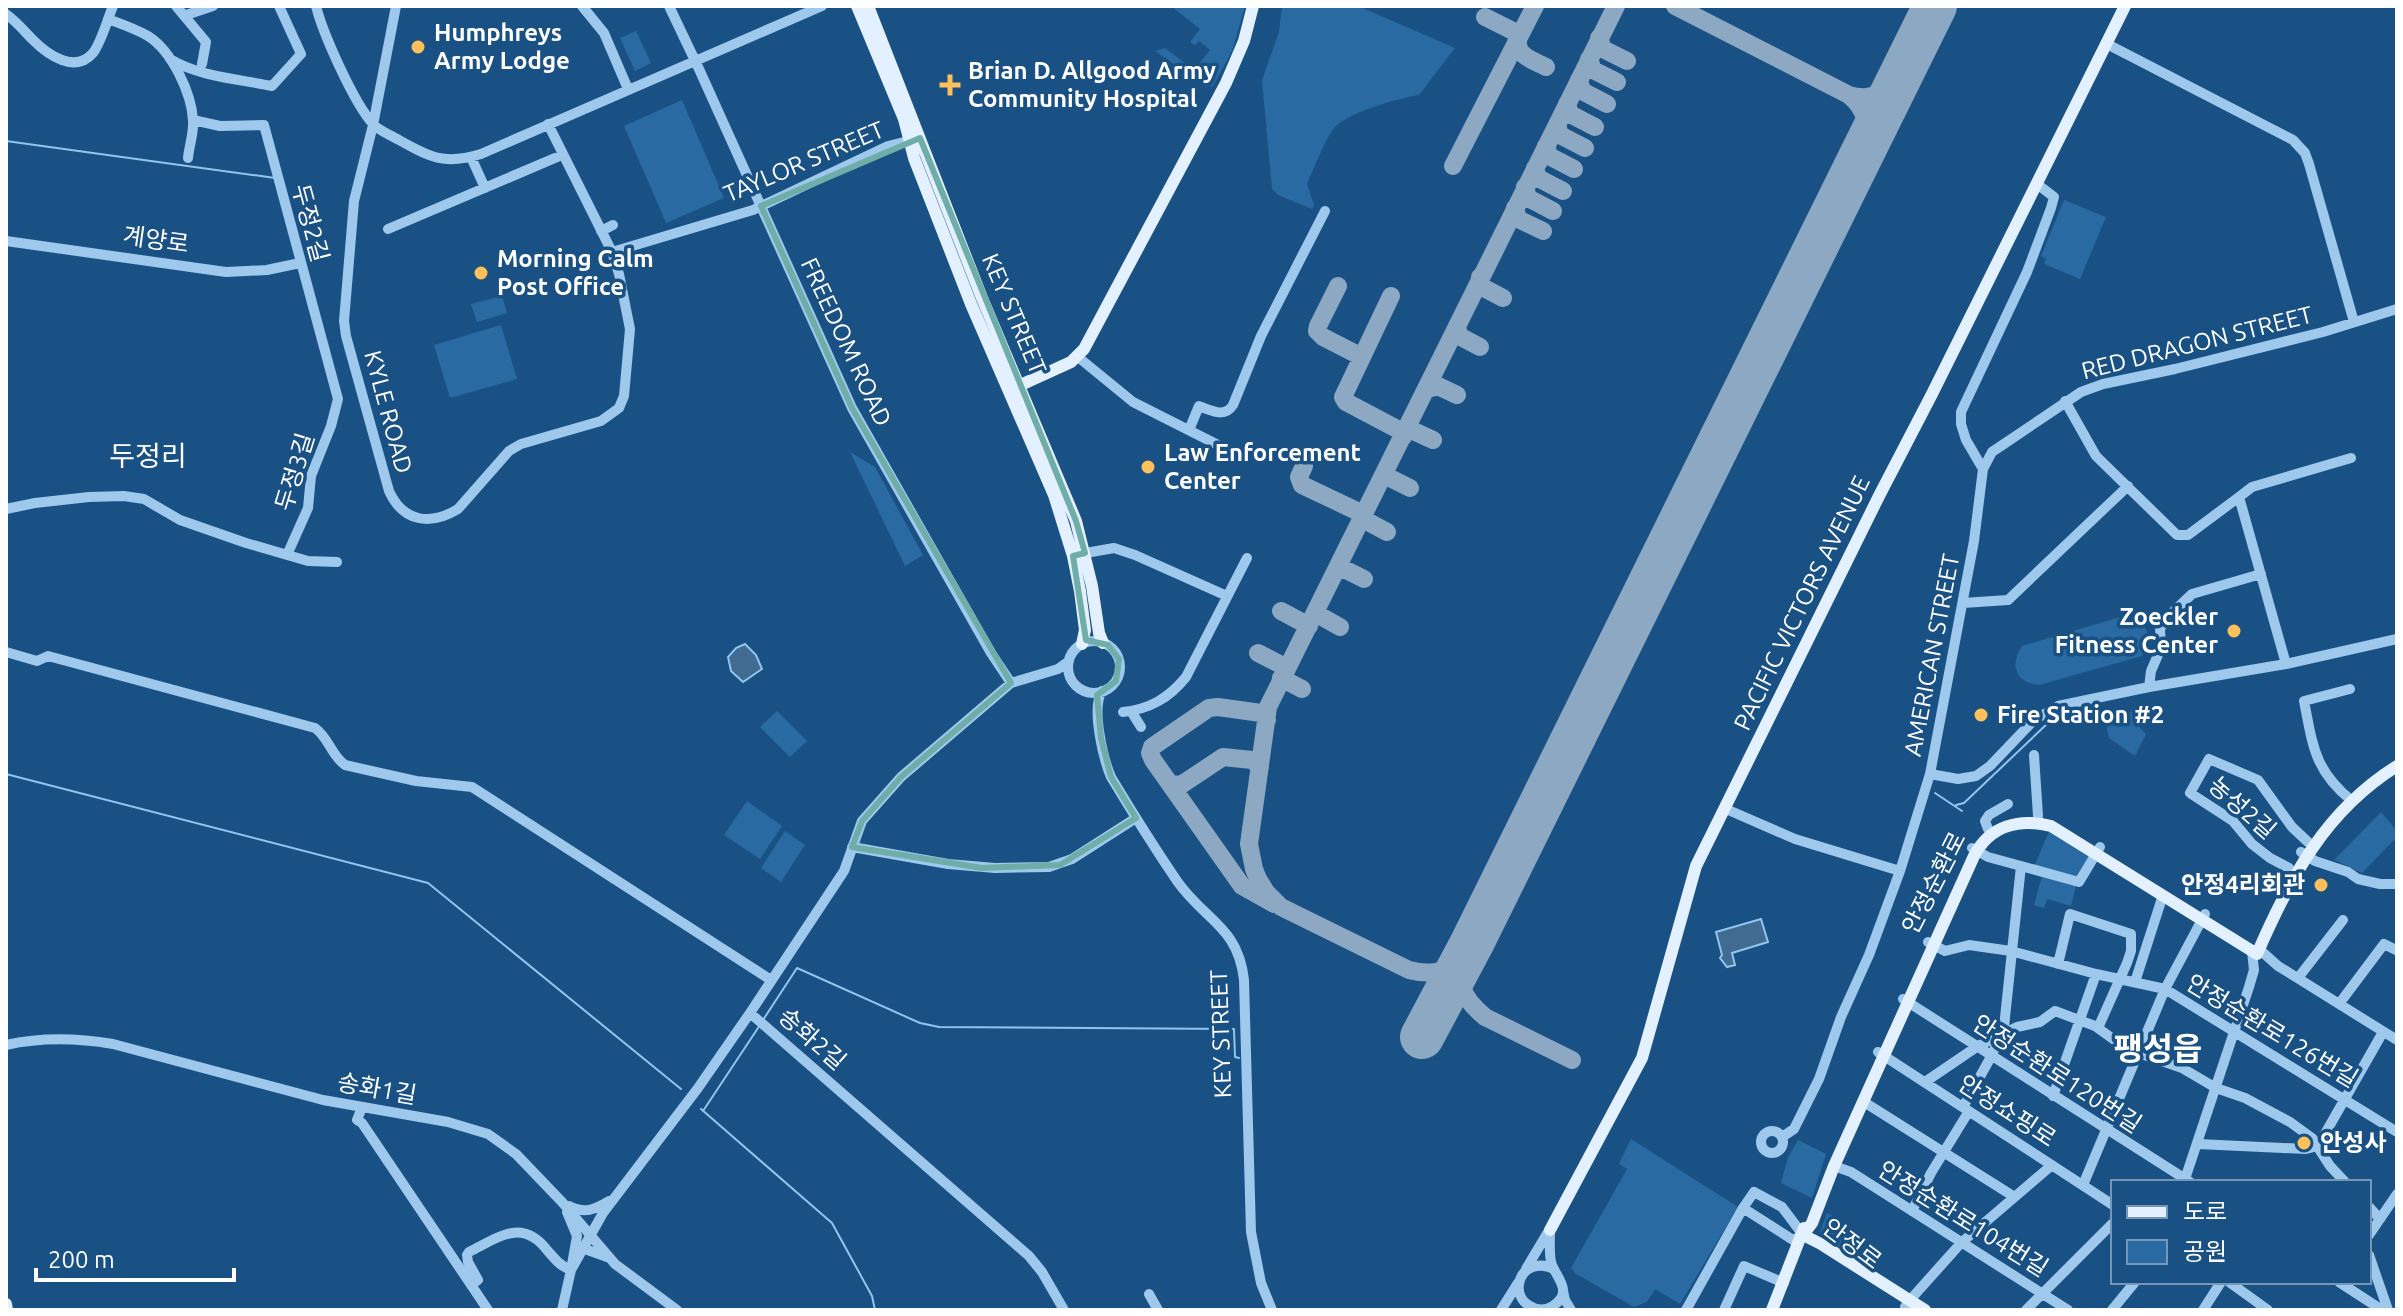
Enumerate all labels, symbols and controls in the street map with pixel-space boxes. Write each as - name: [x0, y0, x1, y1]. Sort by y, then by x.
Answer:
- place label: Humphreys Army Lodge: [434, 19, 570, 74]
- marker: Humphreys Army Lodge: [409, 38, 427, 56]
- place label: Brian D. Allgood Army Community Hospital: [968, 57, 1216, 112]
- marker: Brian D. Allgood Army Community Hospital: [939, 74, 961, 96]
- street label: TAYLOR STREET: [720, 116, 888, 207]
- street label: 두정2길: [287, 181, 334, 265]
- street label: 계양로: [121, 222, 191, 257]
- place label: Morning Calm Post Office: [497, 245, 654, 300]
- street label: KEY STREET: [977, 249, 1052, 378]
- street label: FREEDOM ROAD: [796, 253, 897, 430]
- marker: Morning Calm Post Office: [472, 264, 490, 282]
- street label: RED DRAGON STREET: [2079, 301, 2315, 384]
- street label: KYLE ROAD: [359, 347, 418, 476]
- street label: 두정3길: [270, 430, 319, 514]
- place label: Law Enforcement Center: [1164, 439, 1361, 494]
- district label: 두정리: [109, 440, 187, 471]
- marker: Law Enforcement Center: [1139, 458, 1157, 476]
- street label: PACIFIC VICTORS AVENUE: [1728, 471, 1875, 734]
- street label: AMERICAN STREET: [1899, 551, 1964, 758]
- place label: Zoeckler Fitness Center: [2055, 603, 2218, 658]
- marker: Zoeckler Fitness Center: [2225, 622, 2243, 640]
- place label: Fire Station #2: [1997, 701, 2164, 728]
- marker: Fire Station #2: [1972, 706, 1990, 724]
- street label: 농성2길: [2203, 771, 2281, 844]
- street label: 안정순환로: [1896, 827, 1971, 938]
- place label: 안정4리회관: [2181, 871, 2305, 898]
- marker: 안정4리회관: [2312, 876, 2330, 894]
- street label: KEY STREET: [1205, 969, 1236, 1099]
- street label: 안정순환로126번길: [2182, 969, 2363, 1092]
- street label: 송화2길: [773, 1002, 851, 1075]
- street label: 안정순환로120번길: [1968, 1009, 2146, 1138]
- district label: 팽성읍: [2114, 1030, 2202, 1066]
- street label: 송화1길: [335, 1068, 419, 1109]
- street label: 안정쇼핑로: [1954, 1069, 2061, 1152]
- place label: 안성사: [2320, 1129, 2386, 1156]
- marker: 안성사: [2295, 1134, 2313, 1152]
- street label: 안정순환로104번길: [1873, 1155, 2053, 1282]
- legend: [2111, 1180, 2371, 1284]
- text: 도로: [2183, 1198, 2227, 1225]
- street label: 안정로: [1818, 1213, 1887, 1274]
- scale bar: [36, 1232, 234, 1282]
- text: 공원: [2183, 1238, 2227, 1265]
- text: 200 m: [48, 1246, 115, 1273]

